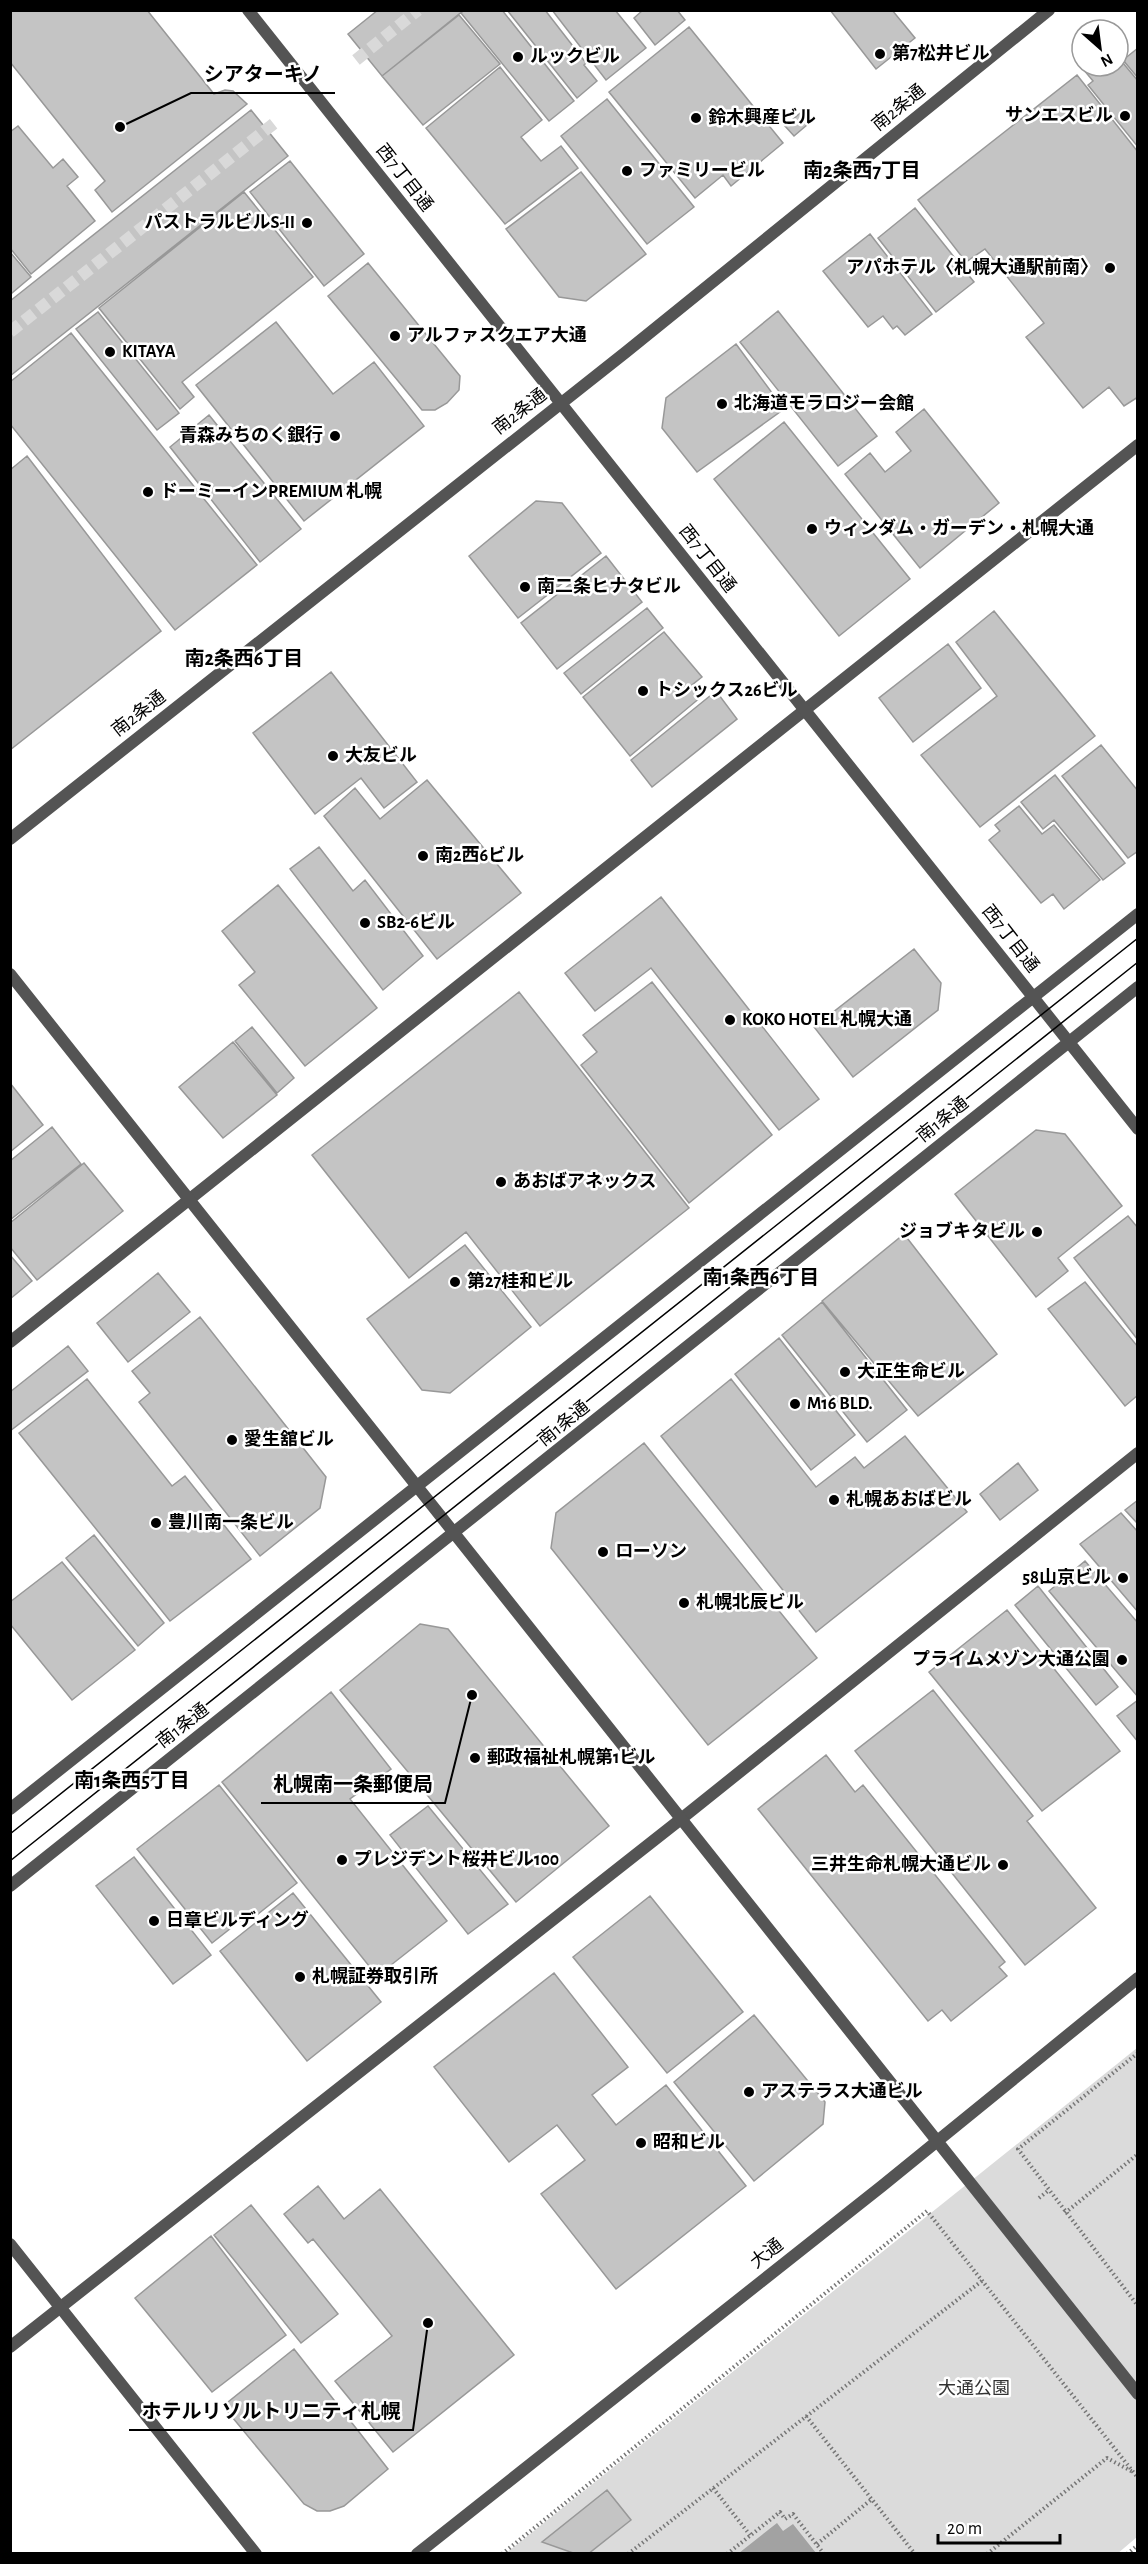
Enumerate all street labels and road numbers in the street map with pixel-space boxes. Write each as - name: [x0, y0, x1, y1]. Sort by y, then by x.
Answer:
- street label: 南2条通: [869, 81, 929, 135]
- street label: 西7丁目通: [372, 141, 436, 215]
- street label: 南2条通: [489, 385, 550, 438]
- street label: 西7丁目通: [675, 522, 739, 596]
- street label: 南2条通: [108, 687, 169, 740]
- street label: 西7丁目通: [978, 902, 1042, 976]
- street label: 南1条通: [913, 1093, 972, 1146]
- street label: 南1条通: [534, 1397, 593, 1450]
- street label: 南1条通: [153, 1700, 212, 1752]
- street label: 大通: [747, 2235, 787, 2272]

